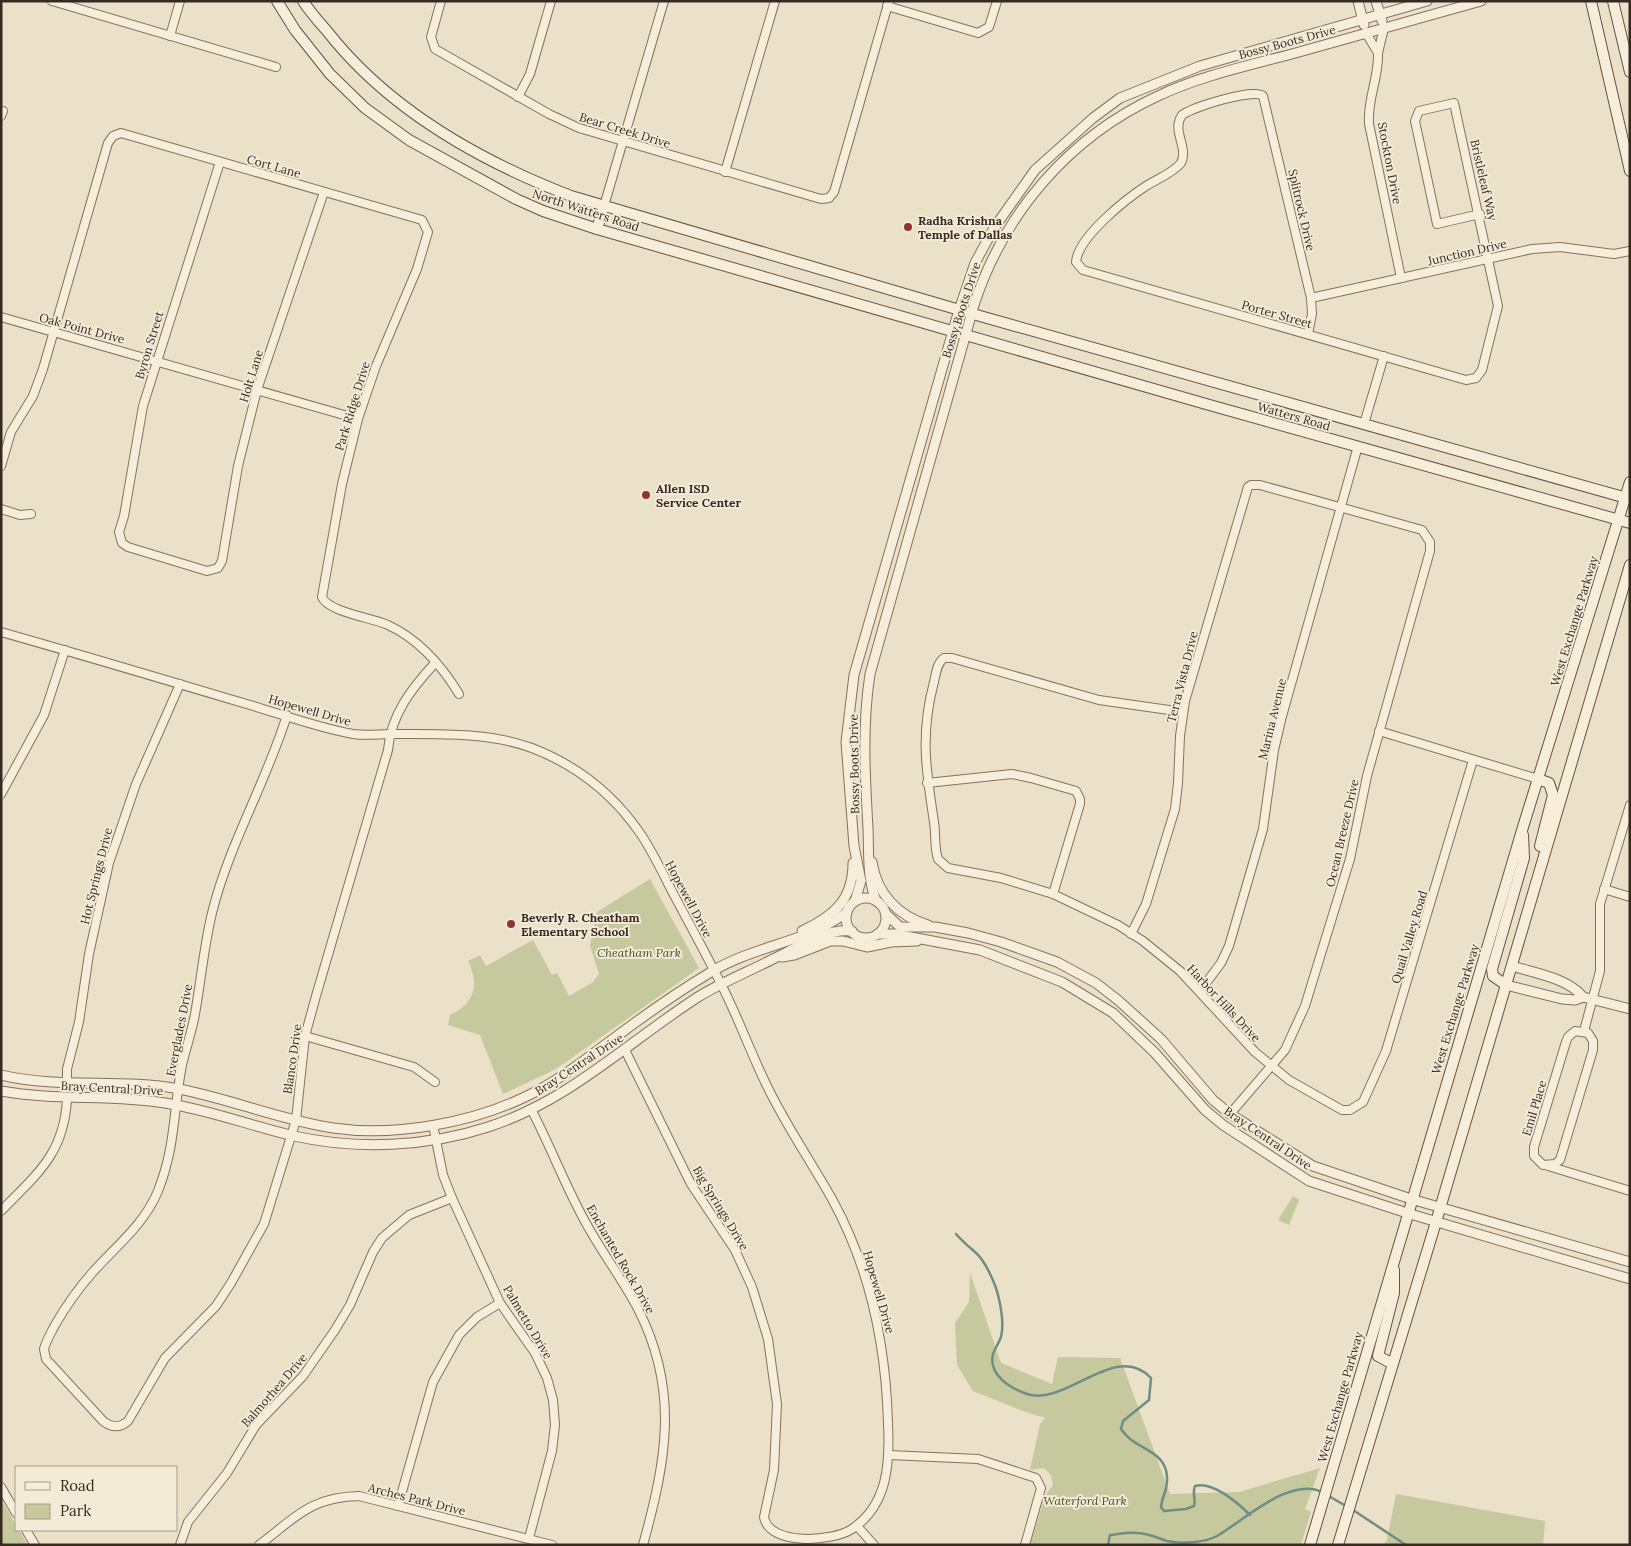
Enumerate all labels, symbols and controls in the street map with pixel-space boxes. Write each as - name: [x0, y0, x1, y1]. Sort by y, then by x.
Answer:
- street label: Bossy Boots Drive: [1237, 22, 1338, 62]
- street label: Bear Creek Drive: [578, 109, 673, 151]
- street label: Stockton Drive: [1375, 121, 1405, 206]
- street label: Bristleleaf Way: [1467, 138, 1501, 223]
- street label: Cort Lane: [245, 151, 303, 181]
- street label: Splitrock Drive: [1285, 168, 1319, 253]
- street label: North Watters Road: [531, 186, 641, 234]
- place label: Radha Krishna Temple of Dallas: [918, 213, 1013, 242]
- marker: Radha Krishna Temple of Dallas: [902, 221, 914, 233]
- street label: Junction Drive: [1425, 236, 1508, 269]
- street label: Bossy Boots Drive: [938, 260, 984, 360]
- street label: Porter Street: [1240, 297, 1314, 331]
- street label: Oak Point Drive: [38, 309, 127, 347]
- street label: Byron Street: [132, 309, 167, 381]
- street label: Holt Lane: [236, 347, 266, 404]
- street label: Park Ridge Drive: [331, 359, 373, 452]
- street label: Watters Road: [1256, 398, 1332, 434]
- place label: Allen ISD Service Center: [656, 481, 741, 510]
- marker: Allen ISD Service Center: [640, 489, 652, 501]
- street label: West Exchange Parkway: [1547, 554, 1601, 688]
- street label: Terra Vista Drive: [1163, 629, 1201, 724]
- street label: Marina Avenue: [1255, 676, 1289, 761]
- street label: Hopewell Drive: [267, 691, 354, 729]
- street label: Bossy Boots Drive: [846, 713, 862, 814]
- street label: Ocean Breeze Drive: [1322, 777, 1362, 888]
- street label: Hot Springs Drive: [77, 826, 115, 926]
- street label: Hopewell Drive: [662, 858, 716, 941]
- street label: Quail Valley Road: [1388, 889, 1430, 985]
- place label: Beverly R. Cheatham Elementary School: [521, 910, 640, 939]
- marker: Beverly R. Cheatham Elementary School: [505, 918, 517, 930]
- street label: West Exchange Parkway: [1428, 942, 1482, 1076]
- park label: Cheatham Park: [597, 945, 681, 960]
- street label: Harbor Hills Drive: [1184, 961, 1264, 1045]
- street label: Everglades Drive: [163, 982, 195, 1077]
- street label: Blanco Drive: [280, 1023, 304, 1095]
- street label: Bray Central Drive: [532, 1030, 626, 1098]
- street label: Bray Central Drive: [60, 1078, 164, 1098]
- street label: Emil Place: [1518, 1078, 1550, 1138]
- street label: Bray Central Drive: [1221, 1103, 1315, 1173]
- street label: Big Springs Drive: [690, 1163, 752, 1253]
- street label: Enchanted Rock Drive: [584, 1202, 659, 1317]
- street label: Hopewell Drive: [860, 1249, 898, 1336]
- street label: Palmetto Drive: [500, 1282, 556, 1362]
- street label: West Exchange Parkway: [1314, 1329, 1366, 1464]
- street label: Balmorhea Drive: [238, 1350, 310, 1430]
- legend: [15, 1466, 178, 1531]
- text: Road: [60, 1476, 95, 1495]
- street label: Arches Park Drive: [366, 1479, 468, 1518]
- park label: Waterford Park: [1043, 1493, 1127, 1508]
- text: Park: [60, 1501, 91, 1520]

